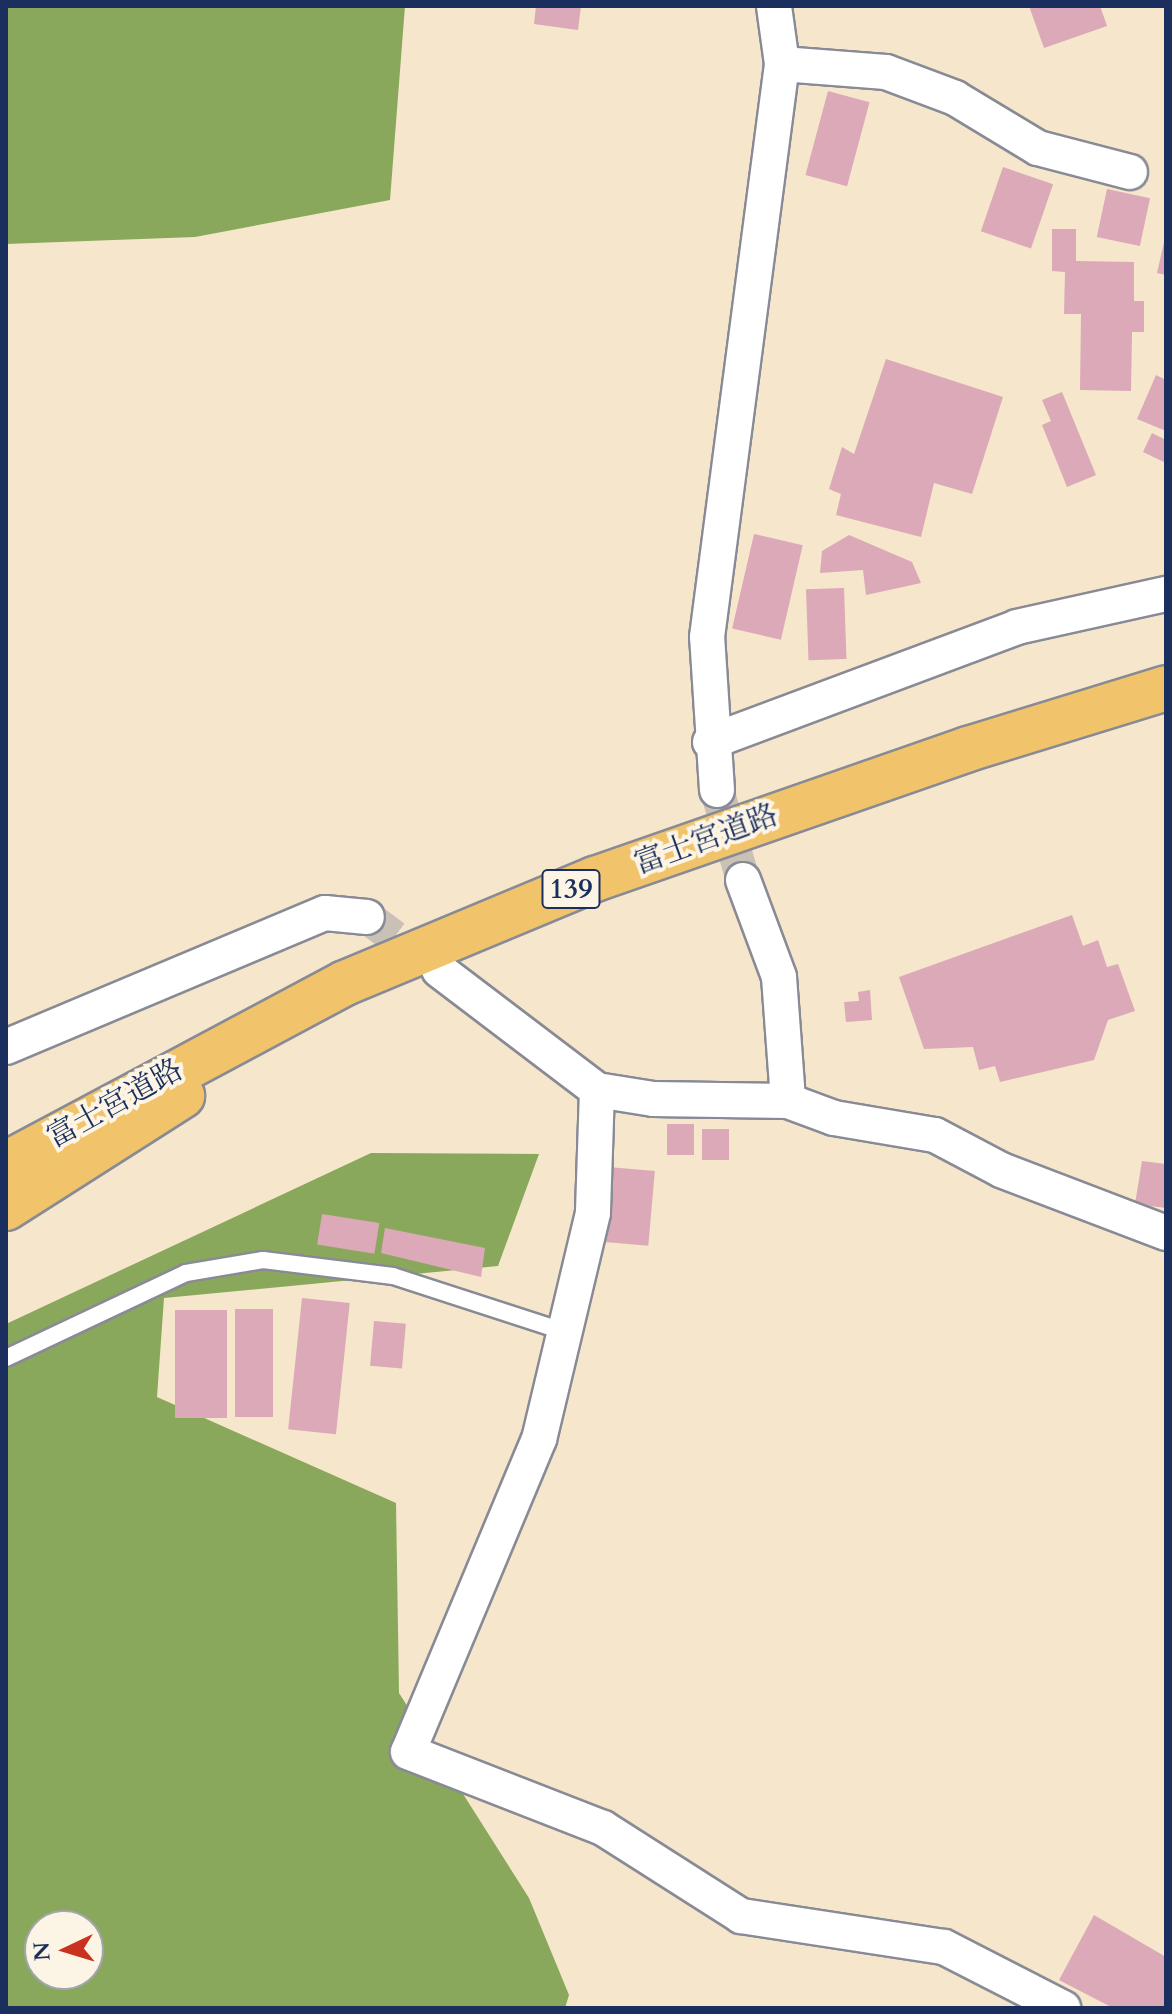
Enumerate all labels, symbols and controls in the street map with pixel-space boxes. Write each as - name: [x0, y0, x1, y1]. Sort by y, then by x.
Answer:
- street label: 富士宮道路: [629, 797, 783, 883]
- road number: 139: [541, 865, 601, 913]
- street label: 富士宮道路: [41, 1052, 189, 1156]
- north arrow: [24, 1910, 104, 1990]
- text: N: [26, 1941, 58, 1962]

